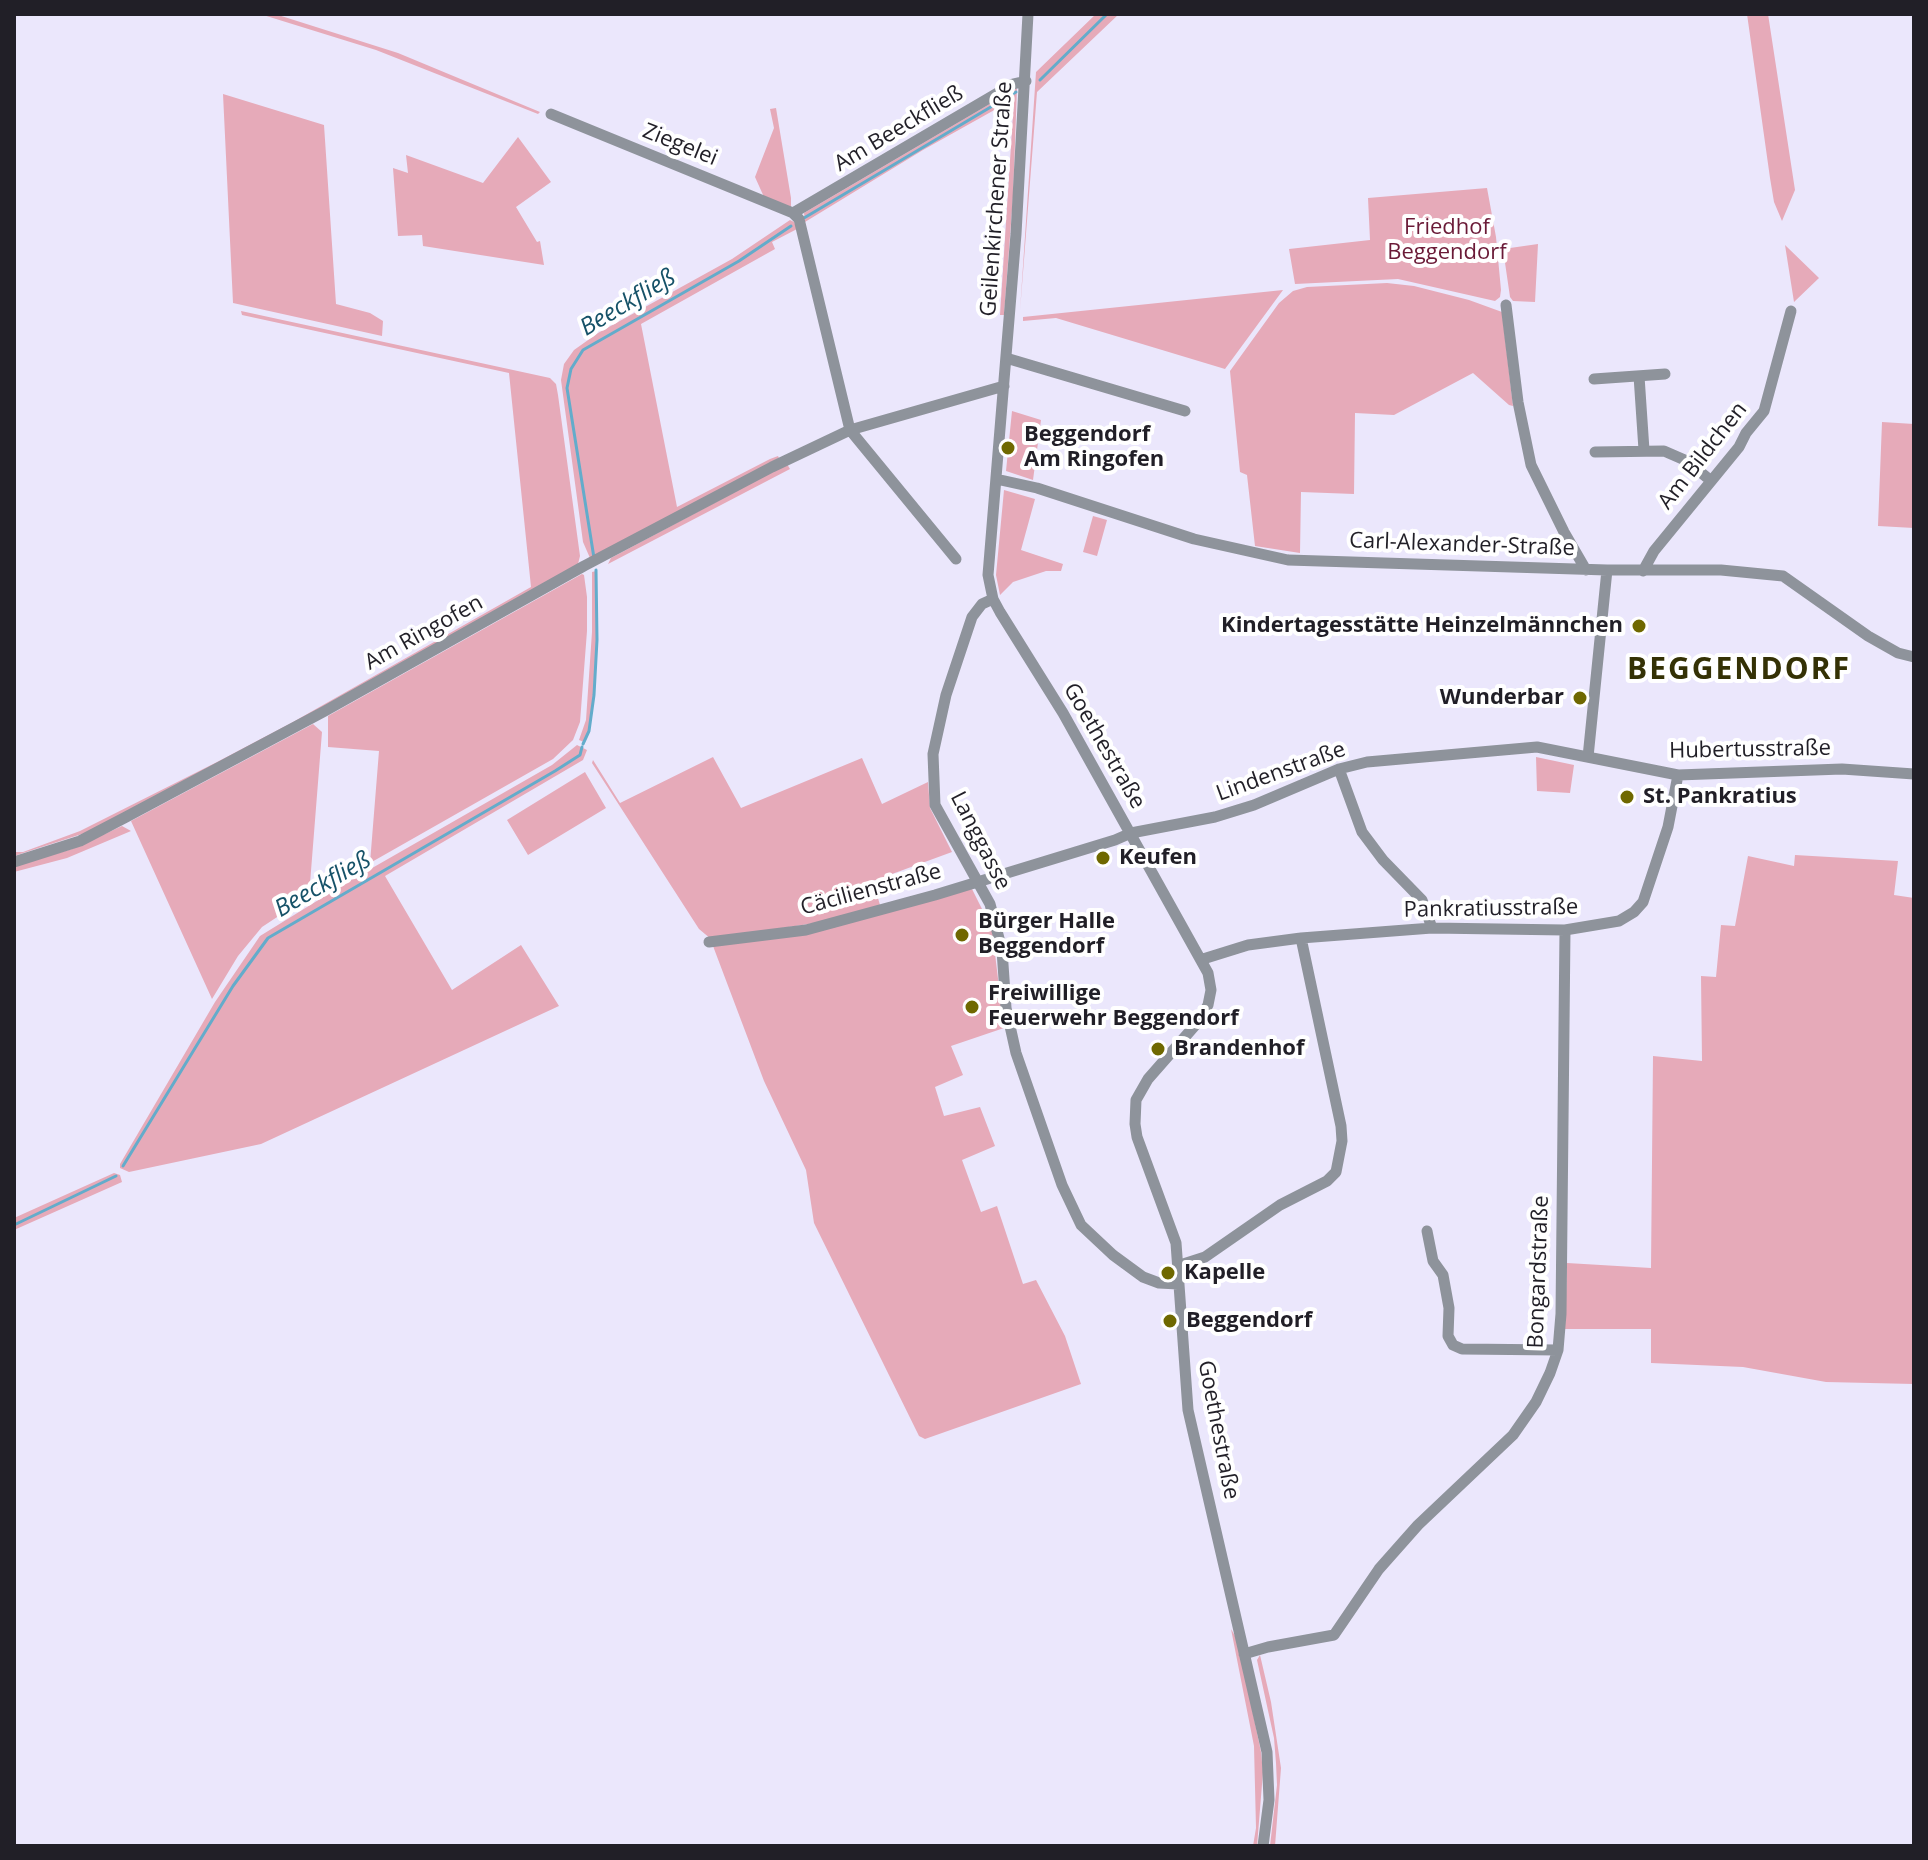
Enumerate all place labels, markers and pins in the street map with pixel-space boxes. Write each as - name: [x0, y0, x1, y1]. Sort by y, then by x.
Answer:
- place label: Beggendorf Am Ringofen: [1024, 422, 1164, 474]
- marker: Beggendorf Am Ringofen: [999, 439, 1017, 457]
- place label: Kindertagesstätte Heinzelmännchen: [1221, 613, 1623, 639]
- marker: Kindertagesstätte Heinzelmännchen: [1630, 617, 1648, 635]
- place label: Wunderbar: [1440, 685, 1564, 711]
- marker: Wunderbar: [1571, 689, 1589, 707]
- place label: St. Pankratius: [1643, 784, 1797, 810]
- marker: St. Pankratius: [1618, 788, 1636, 806]
- place label: Keufen: [1119, 845, 1197, 871]
- marker: Keufen: [1094, 849, 1112, 867]
- place label: Bürger Halle Beggendorf: [978, 909, 1115, 960]
- marker: Bürger Halle Beggendorf: [953, 926, 971, 944]
- place label: Freiwillige Feuerwehr Beggendorf: [988, 981, 1239, 1032]
- marker: Freiwillige Feuerwehr Beggendorf: [963, 998, 981, 1016]
- place label: Brandenhof: [1174, 1036, 1304, 1062]
- marker: Brandenhof: [1149, 1040, 1167, 1058]
- place label: Kapelle: [1184, 1260, 1265, 1286]
- marker: Kapelle: [1159, 1264, 1177, 1282]
- place label: Beggendorf: [1186, 1308, 1312, 1334]
- marker: Beggendorf: [1161, 1312, 1179, 1330]

